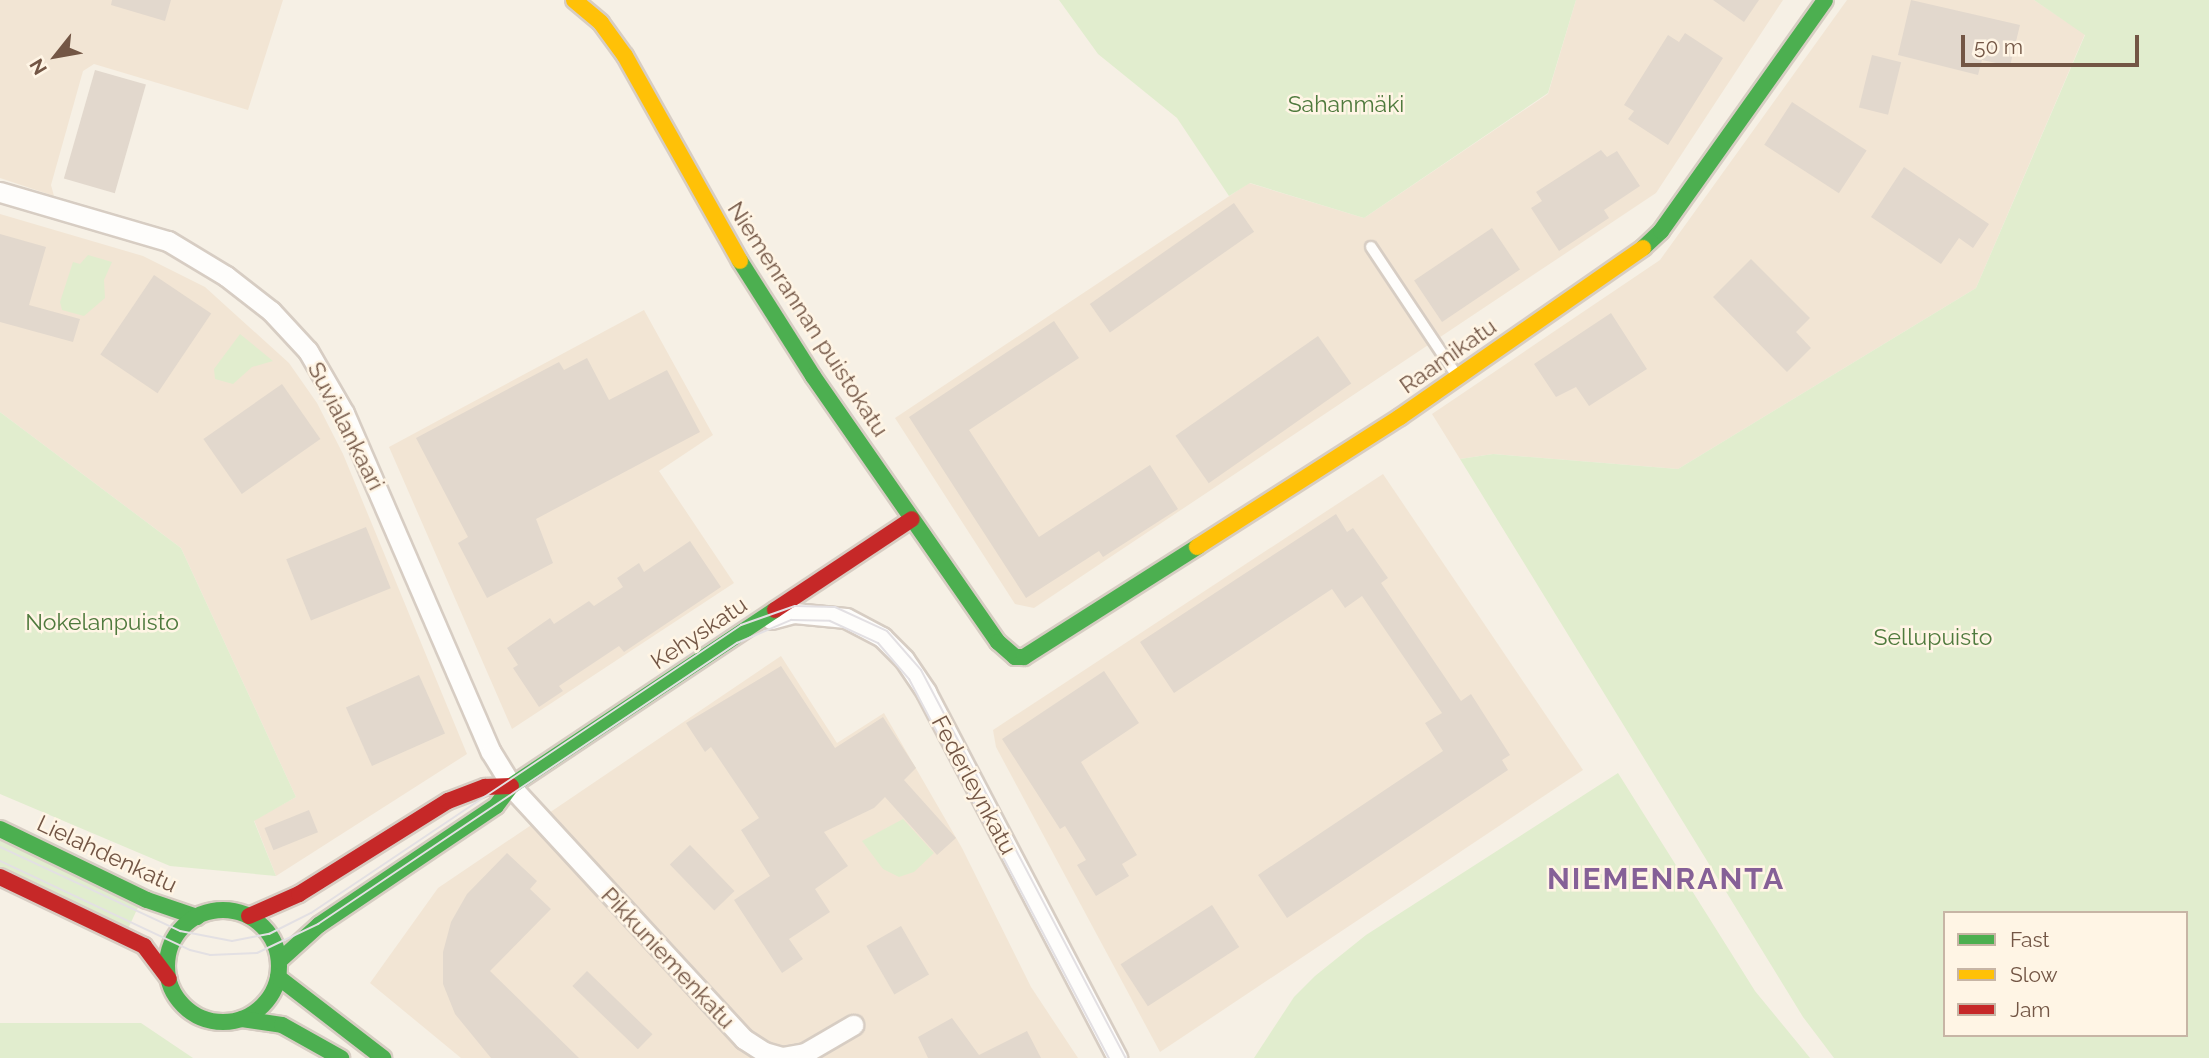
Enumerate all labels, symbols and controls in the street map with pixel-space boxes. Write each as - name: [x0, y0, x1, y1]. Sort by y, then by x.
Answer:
- north arrow: [21, 21, 91, 91]
- scale bar: [1964, 21, 2142, 65]
- text: 50 m: [1974, 34, 2023, 59]
- text: N: [25, 55, 51, 79]
- park label: Sahanmäki: [1288, 90, 1404, 118]
- street label: Niemenrannan puistokatu: [722, 196, 894, 442]
- street label: Raamikatu: [1394, 313, 1502, 399]
- street label: Suvialankaari: [302, 357, 390, 495]
- street label: Kehyskatu: [646, 591, 752, 675]
- park label: Nokelanpuisto: [25, 608, 179, 636]
- park label: Sellupuisto: [1874, 623, 1992, 651]
- street label: Federleynkatu: [926, 711, 1022, 859]
- street label: Lielahdenkatu: [33, 810, 181, 898]
- district label: NIEMENRANTA: [1548, 861, 1784, 897]
- street label: Pikkuniemenkatu: [595, 882, 741, 1034]
- legend: [1943, 911, 2188, 1037]
- text: Fast: [2010, 927, 2050, 952]
- text: Slow: [2010, 962, 2058, 987]
- text: Jam: [2010, 997, 2051, 1022]

